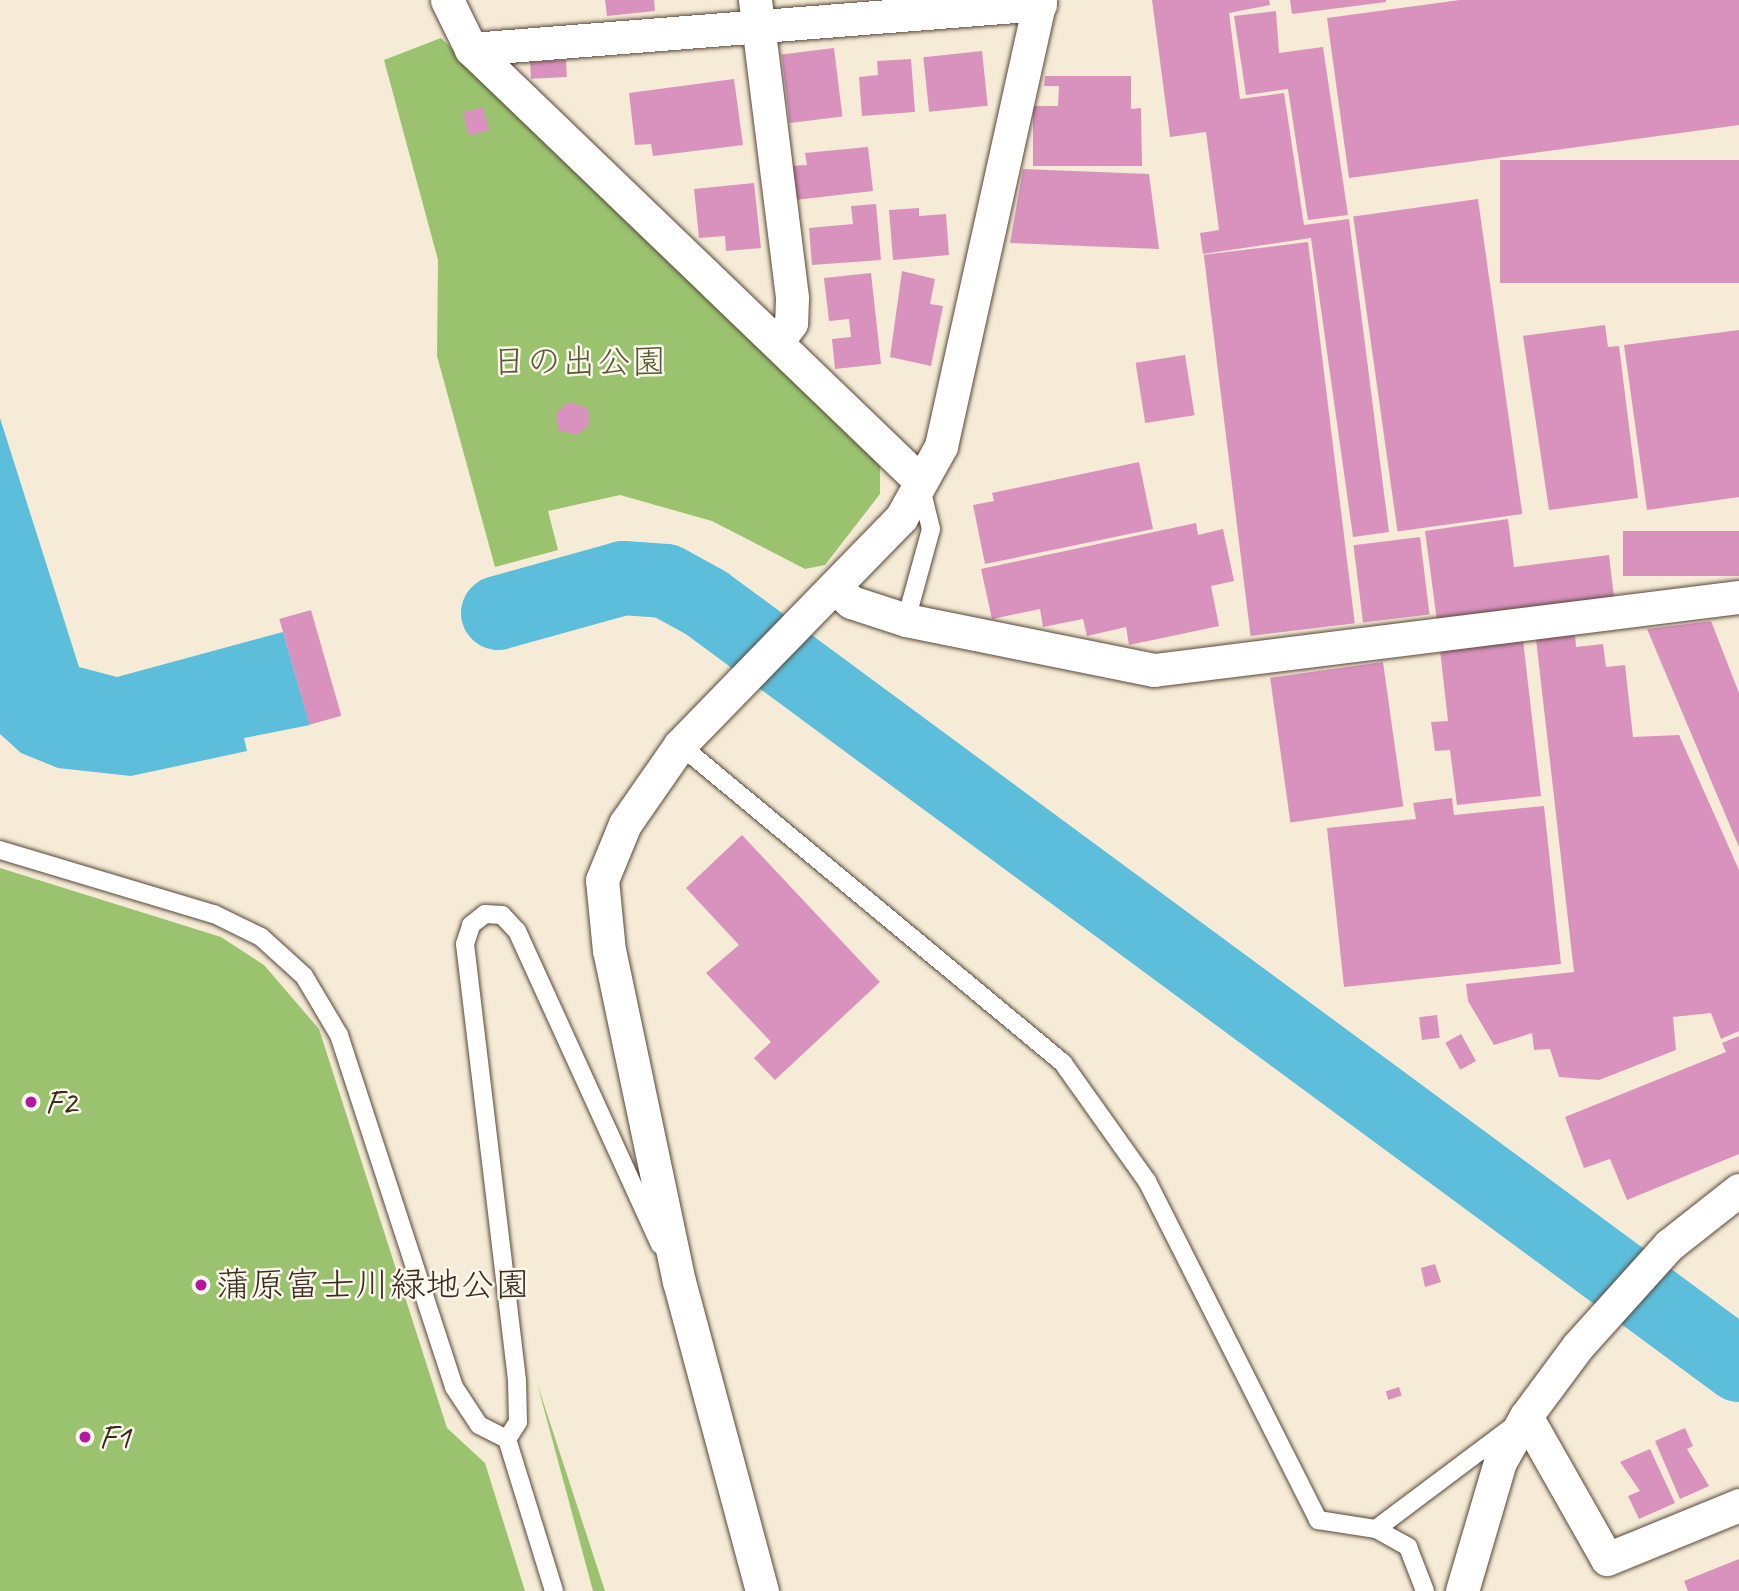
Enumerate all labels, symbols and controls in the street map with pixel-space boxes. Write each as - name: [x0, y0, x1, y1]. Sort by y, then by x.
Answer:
- park label: 日の出公園: [492, 341, 666, 383]
- place label: F2: [45, 1081, 77, 1123]
- marker: F2: [23, 1094, 39, 1110]
- place label: 蒲原富士川緑地公園: [215, 1264, 530, 1306]
- marker: 蒲原富士川緑地公園: [193, 1277, 209, 1293]
- place label: F1: [99, 1416, 131, 1458]
- marker: F1: [77, 1429, 93, 1445]

